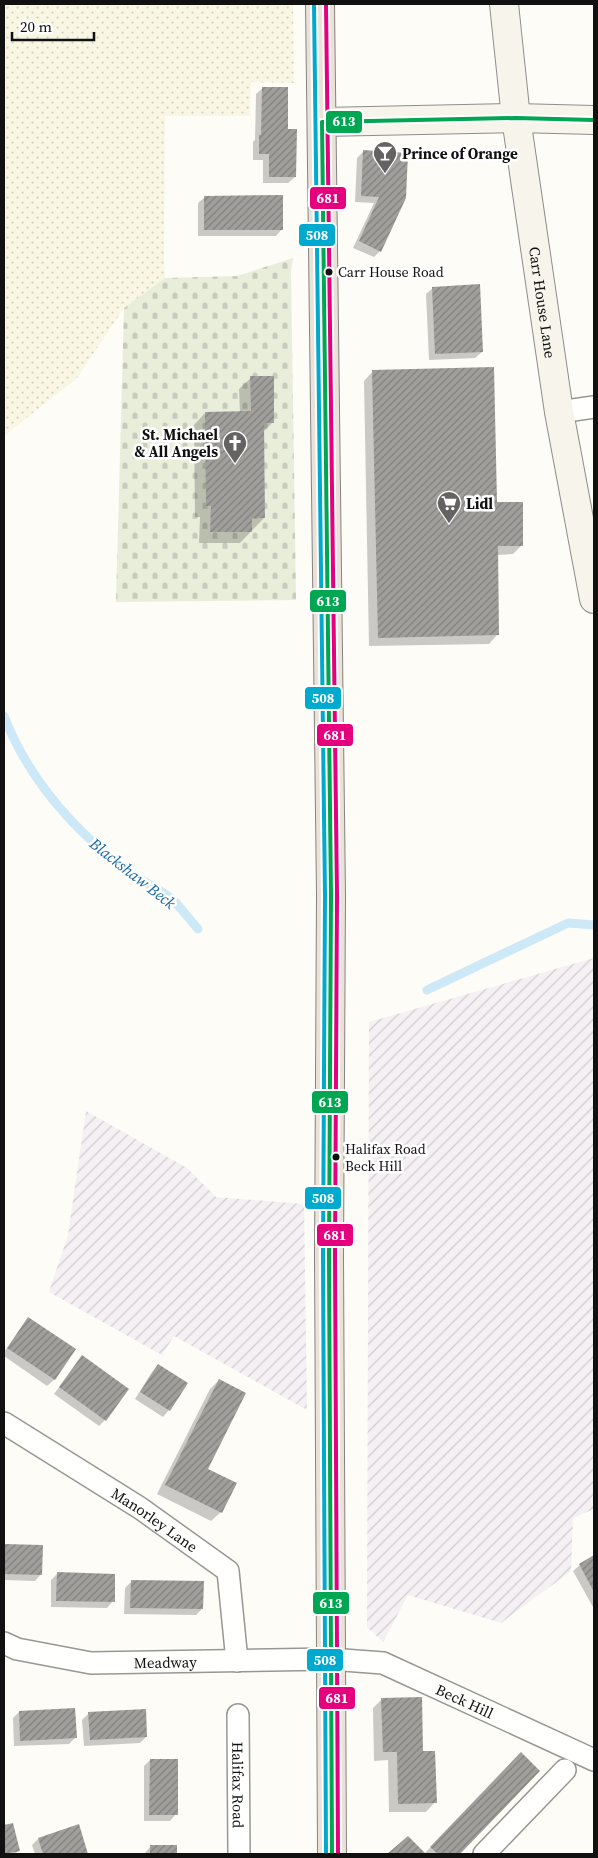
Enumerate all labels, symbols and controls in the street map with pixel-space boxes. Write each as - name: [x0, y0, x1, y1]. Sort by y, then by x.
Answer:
- scale bar: [12, 10, 95, 42]
- text: 20 m: [20, 16, 52, 37]
- line badge: 613: [325, 110, 363, 134]
- text: 613: [333, 111, 356, 131]
- bar icon: Prince of Orange: [372, 140, 398, 174]
- place label: Prince of Orange: [402, 143, 518, 164]
- line badge: 681: [309, 186, 347, 210]
- text: 681: [317, 188, 339, 208]
- line badge: 508: [298, 223, 336, 247]
- text: 508: [306, 225, 328, 245]
- street label: Carr House Lane: [524, 245, 562, 360]
- place label: Carr House Road: [338, 262, 444, 282]
- marker: Carr House Road: [324, 267, 334, 277]
- place label: St. Michael & All Angels: [134, 424, 218, 462]
- church icon: St. Michael & All Angels: [222, 430, 248, 464]
- supermarket icon: Lidl: [436, 490, 462, 524]
- place label: Lidl: [466, 493, 493, 514]
- line badge: 613: [309, 589, 347, 613]
- text: 613: [317, 591, 340, 611]
- line badge: 508: [304, 686, 342, 710]
- text: 508: [312, 688, 334, 708]
- line badge: 681: [316, 723, 354, 747]
- text: 681: [324, 725, 346, 745]
- water label: Blackshaw Beck: [85, 832, 181, 914]
- line badge: 613: [311, 1090, 349, 1114]
- text: 613: [319, 1092, 342, 1112]
- place label: Halifax Road Beck Hill: [345, 1139, 426, 1176]
- marker: Halifax Road Beck Hill: [331, 1152, 341, 1162]
- line badge: 508: [304, 1186, 342, 1210]
- text: 508: [312, 1188, 334, 1208]
- line badge: 681: [316, 1223, 354, 1247]
- text: 681: [324, 1225, 346, 1245]
- street label: Manorley Lane: [107, 1482, 203, 1557]
- line badge: 613: [312, 1591, 350, 1615]
- text: 613: [320, 1593, 343, 1613]
- line badge: 508: [306, 1648, 344, 1672]
- text: 508: [314, 1650, 336, 1670]
- street label: Meadway: [134, 1651, 197, 1673]
- street label: Beck Hill: [433, 1678, 498, 1723]
- line badge: 681: [318, 1686, 356, 1710]
- text: 681: [326, 1688, 348, 1708]
- street label: Halifax Road: [228, 1742, 249, 1829]

